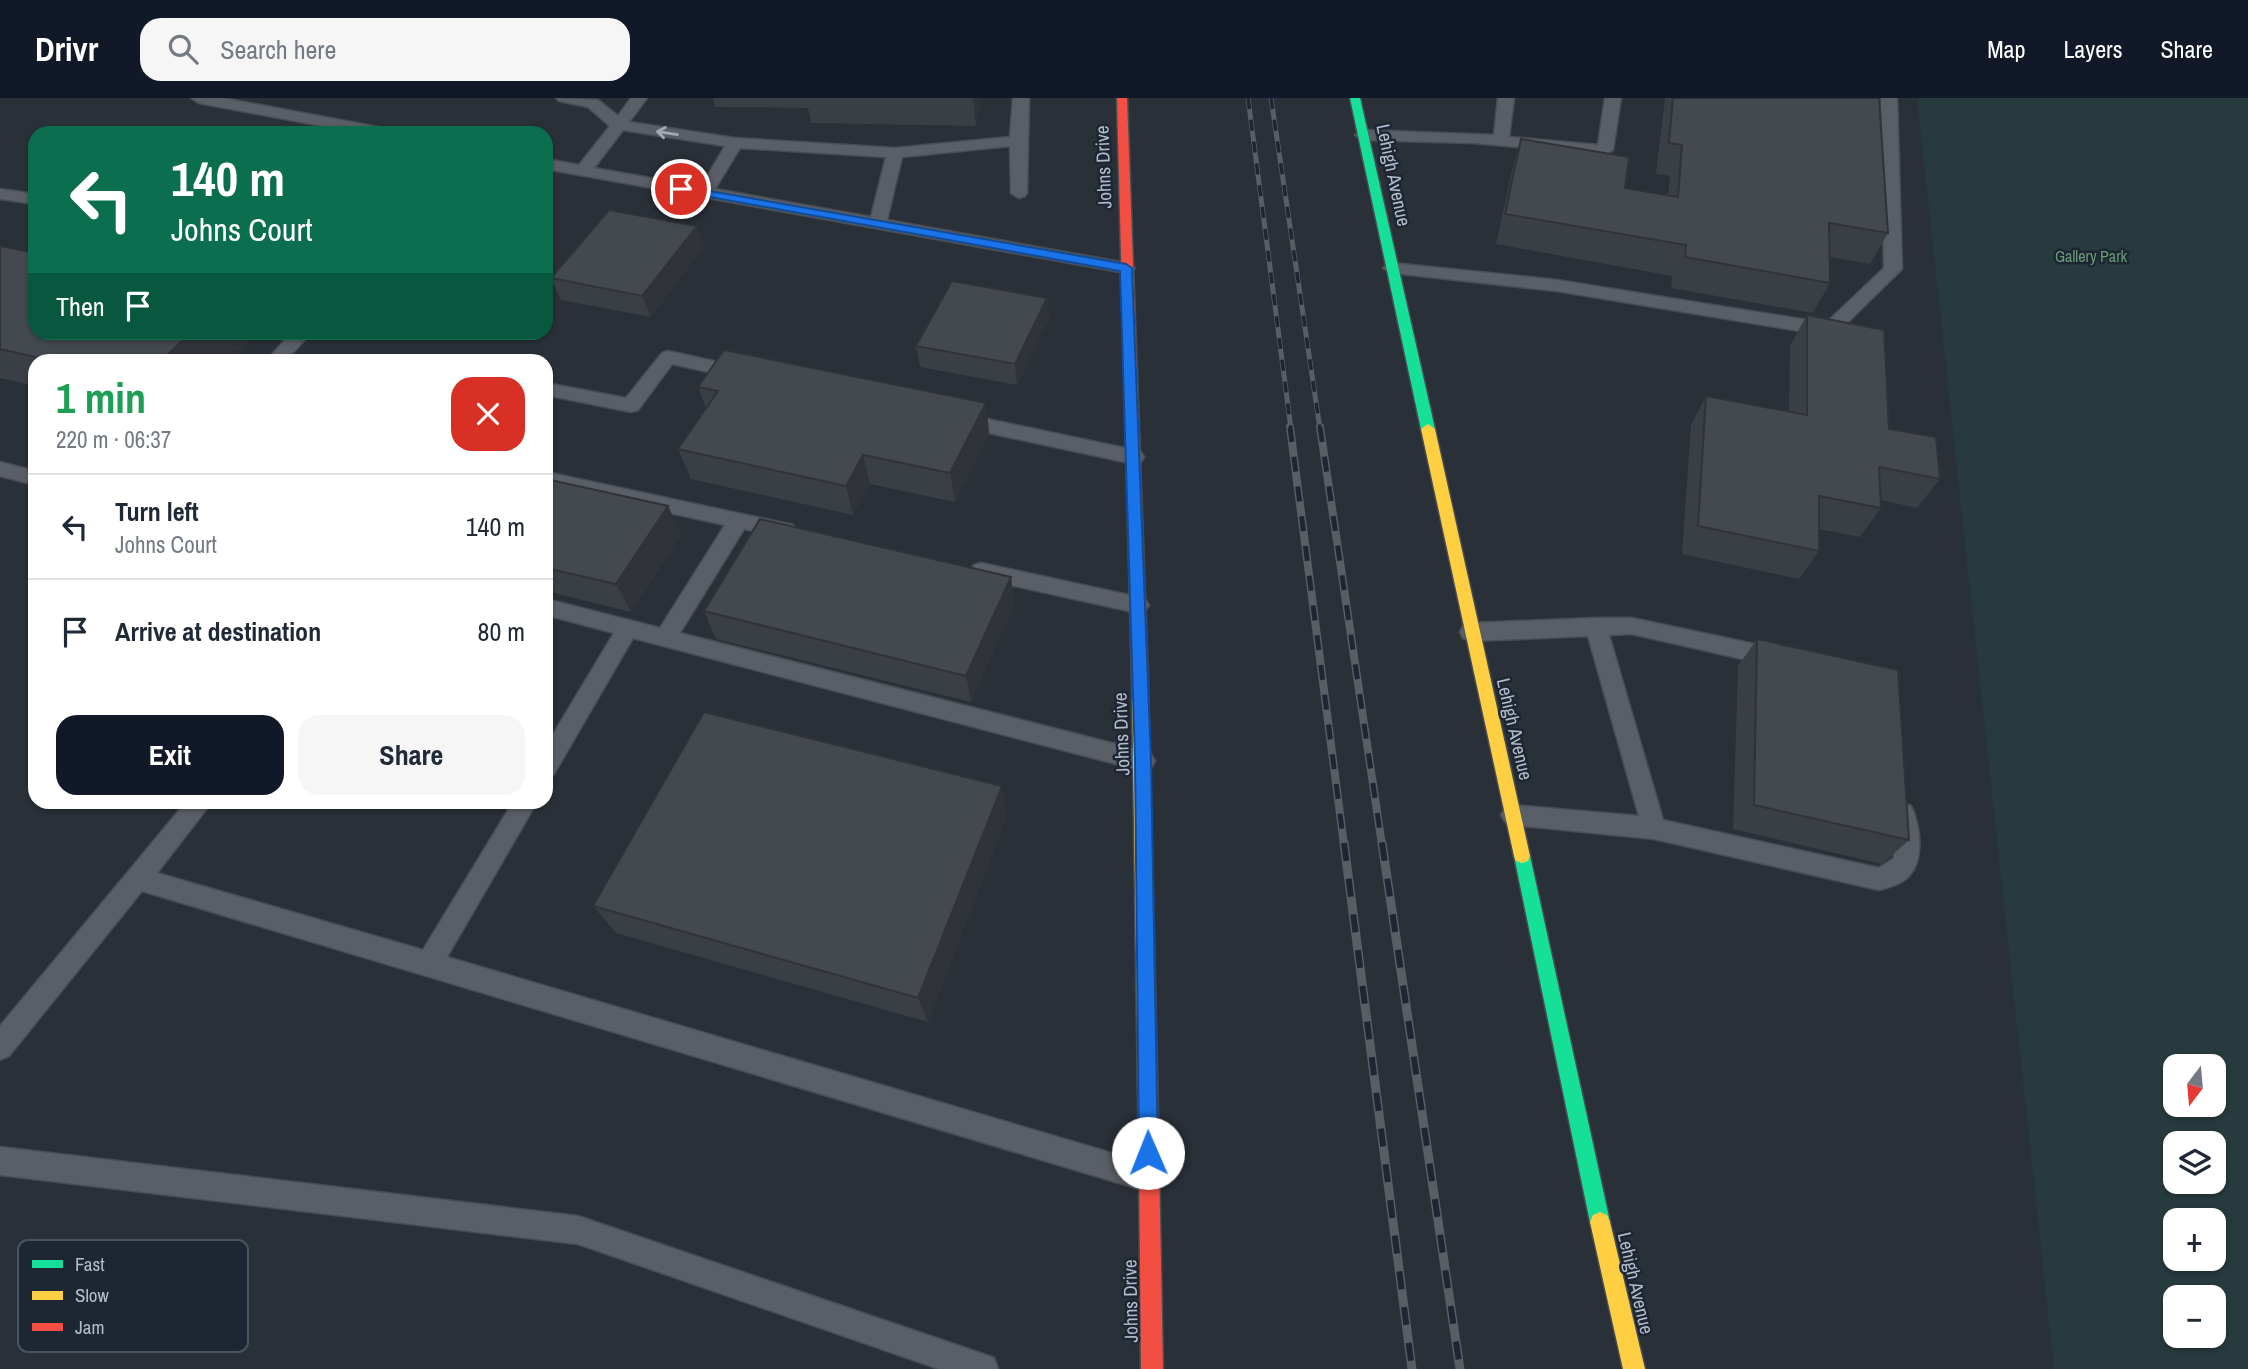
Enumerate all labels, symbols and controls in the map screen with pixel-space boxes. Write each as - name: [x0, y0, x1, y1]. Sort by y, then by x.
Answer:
- search box: [140, 18, 630, 81]
- text: Drivr: [35, 27, 98, 71]
- icon: search: [164, 30, 202, 68]
- text: Search here: [220, 32, 336, 67]
- text: Map: [1987, 33, 2025, 65]
- text: Layers: [2063, 33, 2122, 65]
- text: Share: [2160, 33, 2213, 65]
- street label: Lehigh Avenue: [1371, 122, 1417, 228]
- street label: Johns Drive: [1089, 125, 1117, 209]
- one-way arrow: [656, 126, 679, 139]
- text: 140 m: [171, 145, 285, 211]
- icon: left: [56, 154, 147, 245]
- pin: [651, 159, 711, 219]
- icon: arrive: [662, 170, 700, 208]
- text: Johns Court: [171, 208, 312, 251]
- park label: Gallery Park: [2055, 245, 2128, 267]
- icon: arrive: [119, 287, 157, 325]
- text: Then: [56, 289, 105, 324]
- text: 1 min: [56, 370, 146, 426]
- button: close: [451, 377, 525, 451]
- text: 220 m · 06:37: [56, 424, 171, 455]
- text: Turn left: [115, 494, 199, 529]
- icon: left: [56, 508, 94, 546]
- text: 140 m: [466, 509, 525, 544]
- text: Johns Court: [115, 529, 217, 560]
- icon: arrive: [56, 613, 94, 651]
- text: Arrive at destination: [115, 614, 321, 649]
- text: 80 m: [478, 614, 525, 649]
- street label: Lehigh Avenue: [1491, 676, 1539, 782]
- street label: Johns Drive: [1107, 692, 1135, 776]
- button: Exit: [56, 715, 284, 795]
- button: Share: [298, 715, 525, 795]
- north arrow: [2163, 1054, 2226, 1116]
- map controls: [2163, 1054, 2226, 1348]
- position arrow: [1111, 1116, 1185, 1190]
- button: layers: [2163, 1131, 2226, 1194]
- button: +: [2163, 1208, 2226, 1271]
- street label: Lehigh Avenue: [1612, 1230, 1660, 1336]
- legend: [18, 1240, 248, 1352]
- text: Fast: [75, 1251, 105, 1277]
- street label: Johns Drive: [1116, 1259, 1144, 1343]
- text: Slow: [75, 1282, 110, 1308]
- button: −: [2163, 1285, 2226, 1348]
- text: Jam: [75, 1314, 104, 1340]

